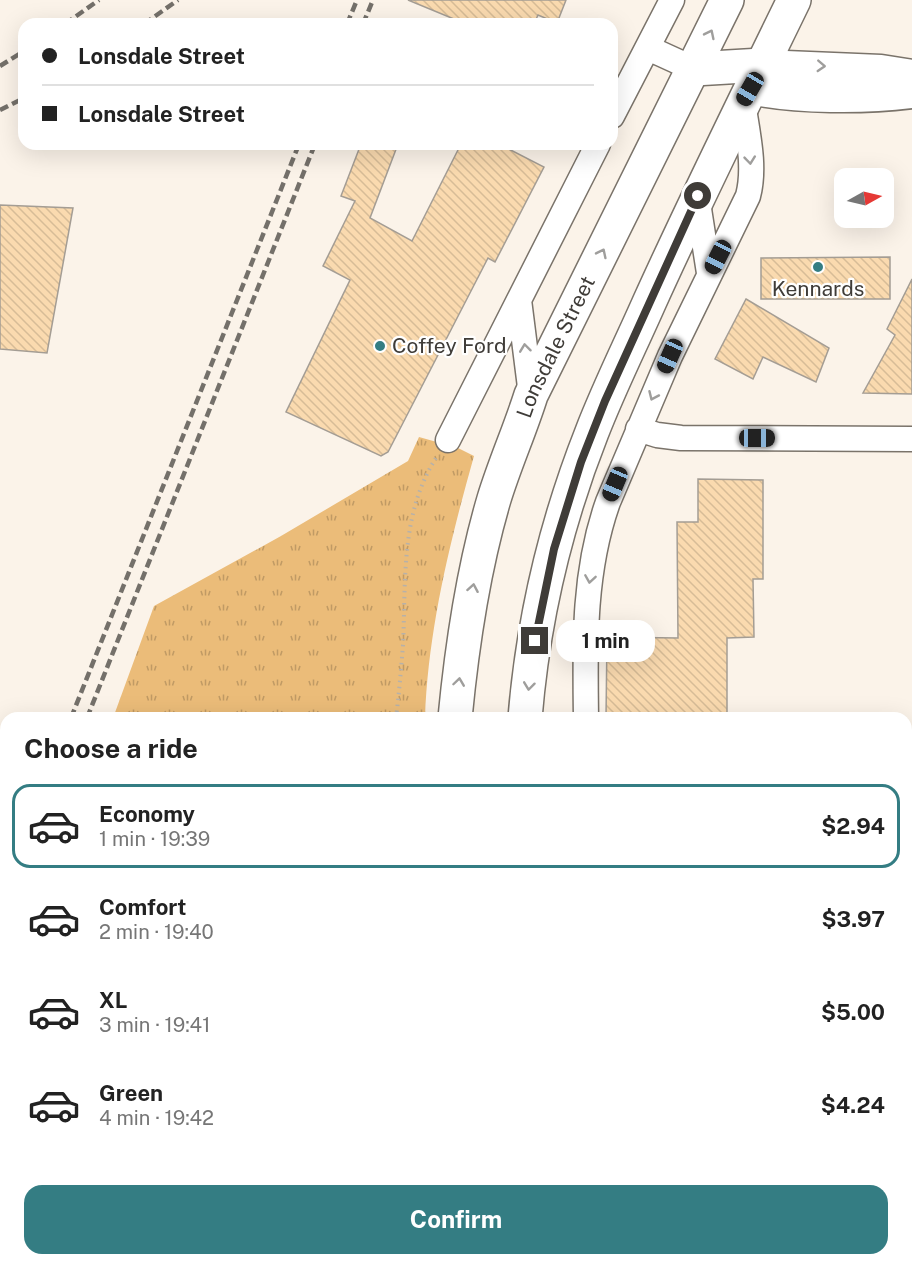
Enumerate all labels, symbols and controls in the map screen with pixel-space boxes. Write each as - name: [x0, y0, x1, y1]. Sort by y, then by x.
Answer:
- one-way arrow: [703, 30, 715, 41]
- text: Lonsdale Street: [78, 43, 245, 69]
- one-way arrow: [816, 60, 825, 73]
- car: [733, 69, 767, 109]
- text: Lonsdale Street: [78, 101, 245, 127]
- one-way arrow: [743, 155, 756, 164]
- north arrow: [834, 168, 894, 228]
- map controls: [834, 168, 894, 228]
- route start: [684, 182, 711, 209]
- car: [702, 237, 734, 277]
- one-way arrow: [595, 249, 606, 260]
- marker: Kennards: [811, 260, 825, 274]
- street label: Lonsdale Street: [511, 272, 600, 421]
- place label: Kennards: [772, 276, 864, 301]
- place label: Coffey Ford: [392, 333, 506, 358]
- car: [654, 336, 686, 376]
- marker: Coffey Ford: [373, 339, 387, 353]
- one-way arrow: [519, 343, 532, 352]
- one-way arrow: [648, 389, 660, 400]
- car: [739, 429, 775, 447]
- car: [600, 464, 630, 504]
- one-way arrow: [584, 574, 597, 584]
- one-way arrow: [466, 583, 479, 593]
- callout: 1 min: [556, 620, 655, 662]
- route end: [521, 627, 548, 654]
- text: 1 min: [581, 629, 630, 653]
- one-way arrow: [452, 677, 465, 687]
- one-way arrow: [523, 681, 535, 690]
- text: Choose a ride: [24, 732, 198, 764]
- icon: car: [27, 799, 81, 853]
- text: Economy: [99, 801, 195, 827]
- text: $2.94: [821, 813, 885, 839]
- text: 1 min · 19:39: [99, 827, 210, 851]
- icon: car: [27, 892, 81, 946]
- text: Comfort: [99, 894, 186, 920]
- text: $3.97: [822, 906, 885, 932]
- text: 2 min · 19:40: [99, 920, 214, 944]
- icon: car: [27, 985, 81, 1039]
- text: XL: [99, 987, 127, 1013]
- text: $5.00: [821, 999, 885, 1025]
- text: 3 min · 19:41: [99, 1013, 210, 1037]
- icon: car: [27, 1078, 81, 1132]
- text: Green: [99, 1080, 163, 1106]
- text: $4.24: [821, 1092, 885, 1118]
- text: 4 min · 19:42: [99, 1106, 214, 1130]
- button: Confirm: [24, 1185, 888, 1254]

